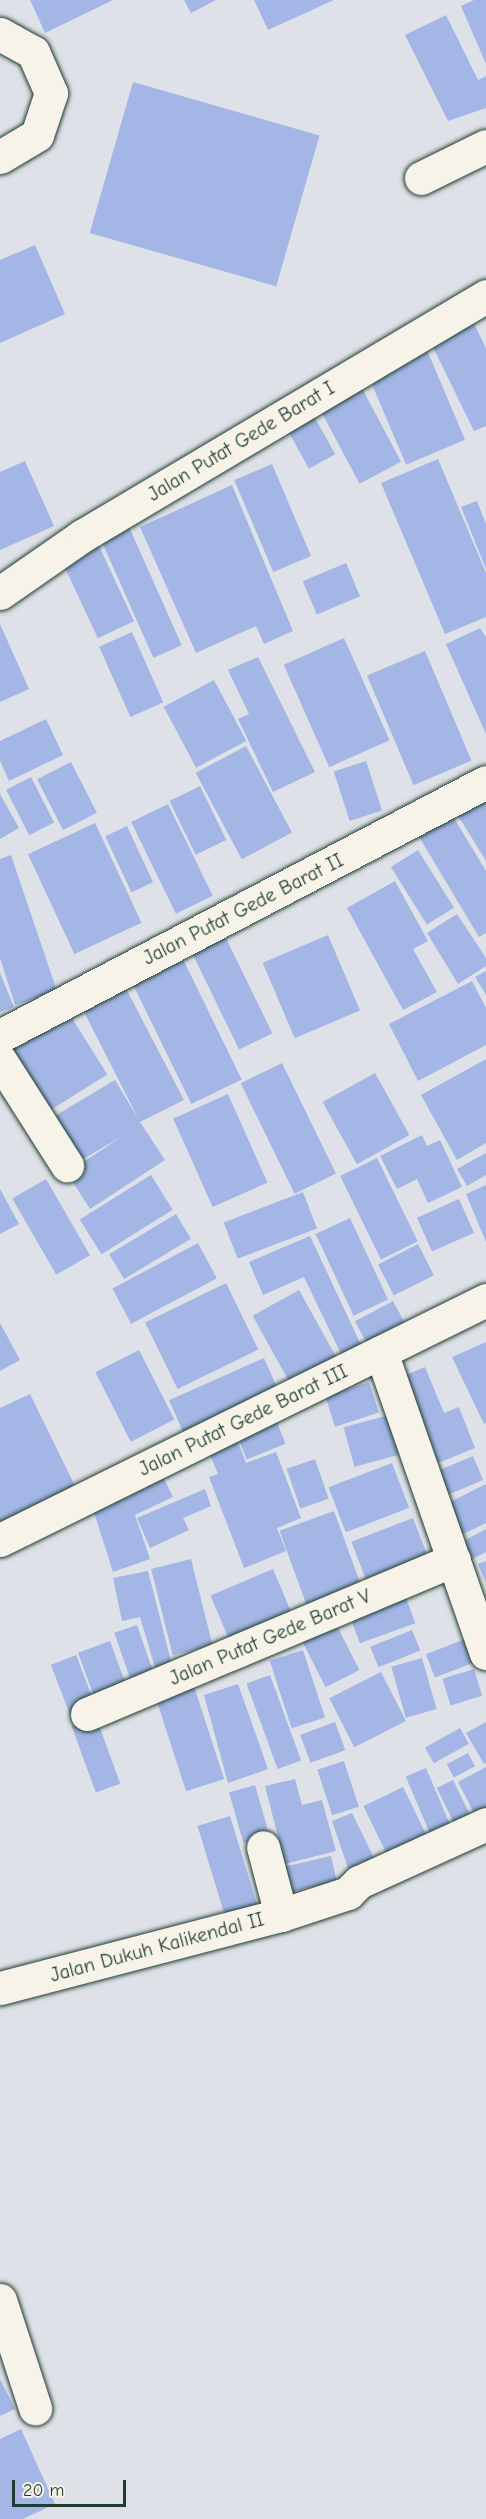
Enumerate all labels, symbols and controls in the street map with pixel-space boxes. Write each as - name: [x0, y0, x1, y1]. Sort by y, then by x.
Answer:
- street label: Jalan Putat Gede Barat I: [143, 376, 339, 506]
- street label: Jalan Putat Gede Barat II: [139, 848, 347, 970]
- street label: Jalan Putat Gede Barat III: [135, 1359, 351, 1481]
- street label: Jalan Putat Gede Barat V: [166, 1584, 374, 1690]
- street label: Jalan Dukuh Kalikendal II: [47, 1907, 267, 1987]
- scale bar: [15, 2468, 129, 2506]
- text: 20 m: [23, 2480, 64, 2501]

